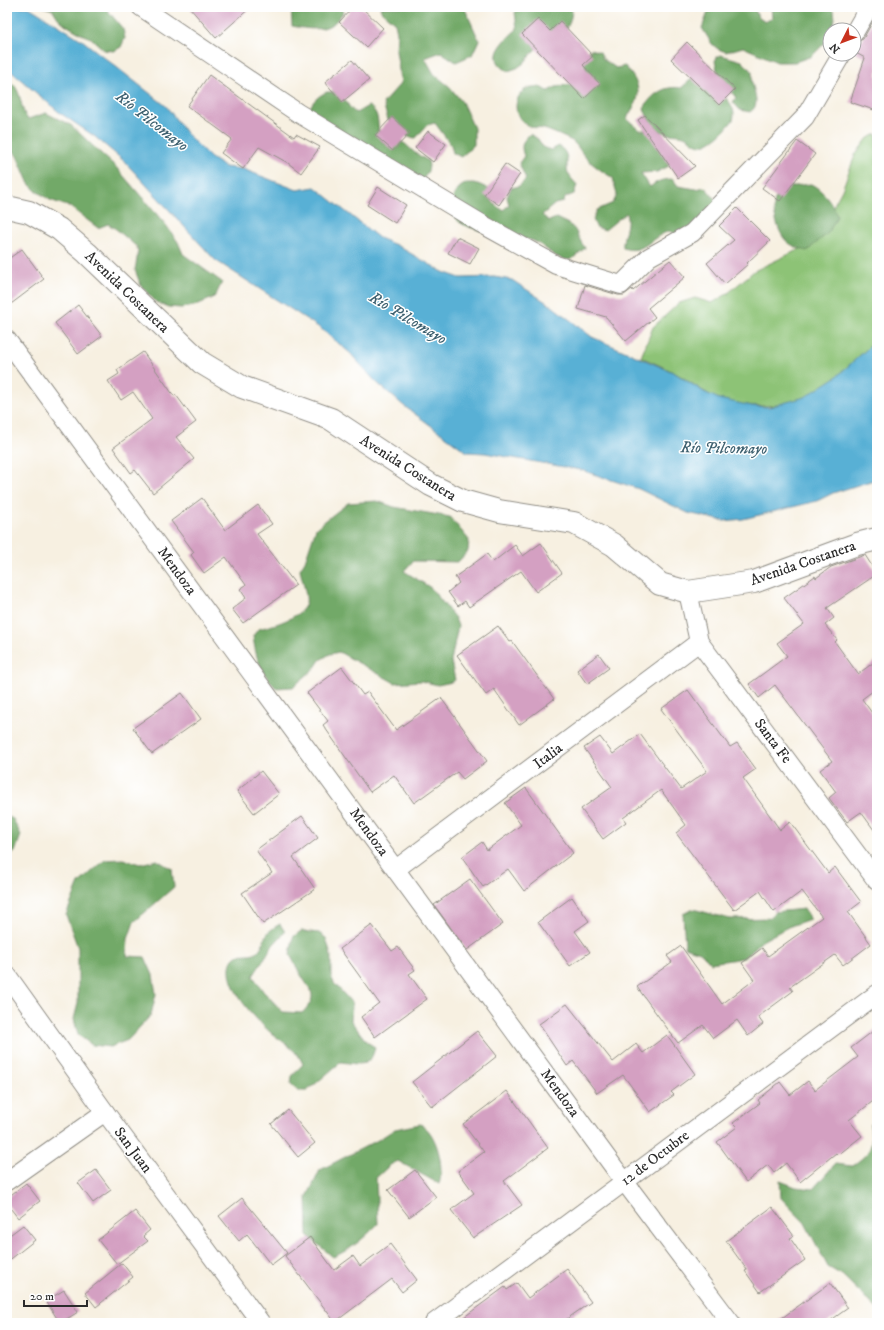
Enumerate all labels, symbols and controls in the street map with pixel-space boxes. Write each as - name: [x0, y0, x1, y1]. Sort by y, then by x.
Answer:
- north arrow: [822, 22, 862, 62]
- text: N: [827, 40, 844, 56]
- water label: Río Pilcomayo: [111, 86, 192, 156]
- street label: Avenida Costanera: [81, 247, 174, 338]
- water label: Río Pilcomayo: [365, 287, 450, 349]
- street label: Avenida Costanera: [356, 431, 460, 506]
- water label: Río Pilcomayo: [679, 437, 768, 459]
- street label: Avenida Costanera: [748, 536, 859, 590]
- street label: Mendoza: [153, 543, 201, 599]
- street label: Santa Fe: [750, 715, 796, 767]
- street label: Italia: [530, 738, 567, 773]
- street label: Mendoza: [345, 804, 393, 860]
- street label: Mendoza: [536, 1065, 584, 1121]
- street label: San Juan: [110, 1123, 156, 1177]
- street label: 12 de Octubre: [617, 1126, 693, 1190]
- scale bar: [24, 1282, 87, 1308]
- text: 20 m: [30, 1289, 54, 1304]

